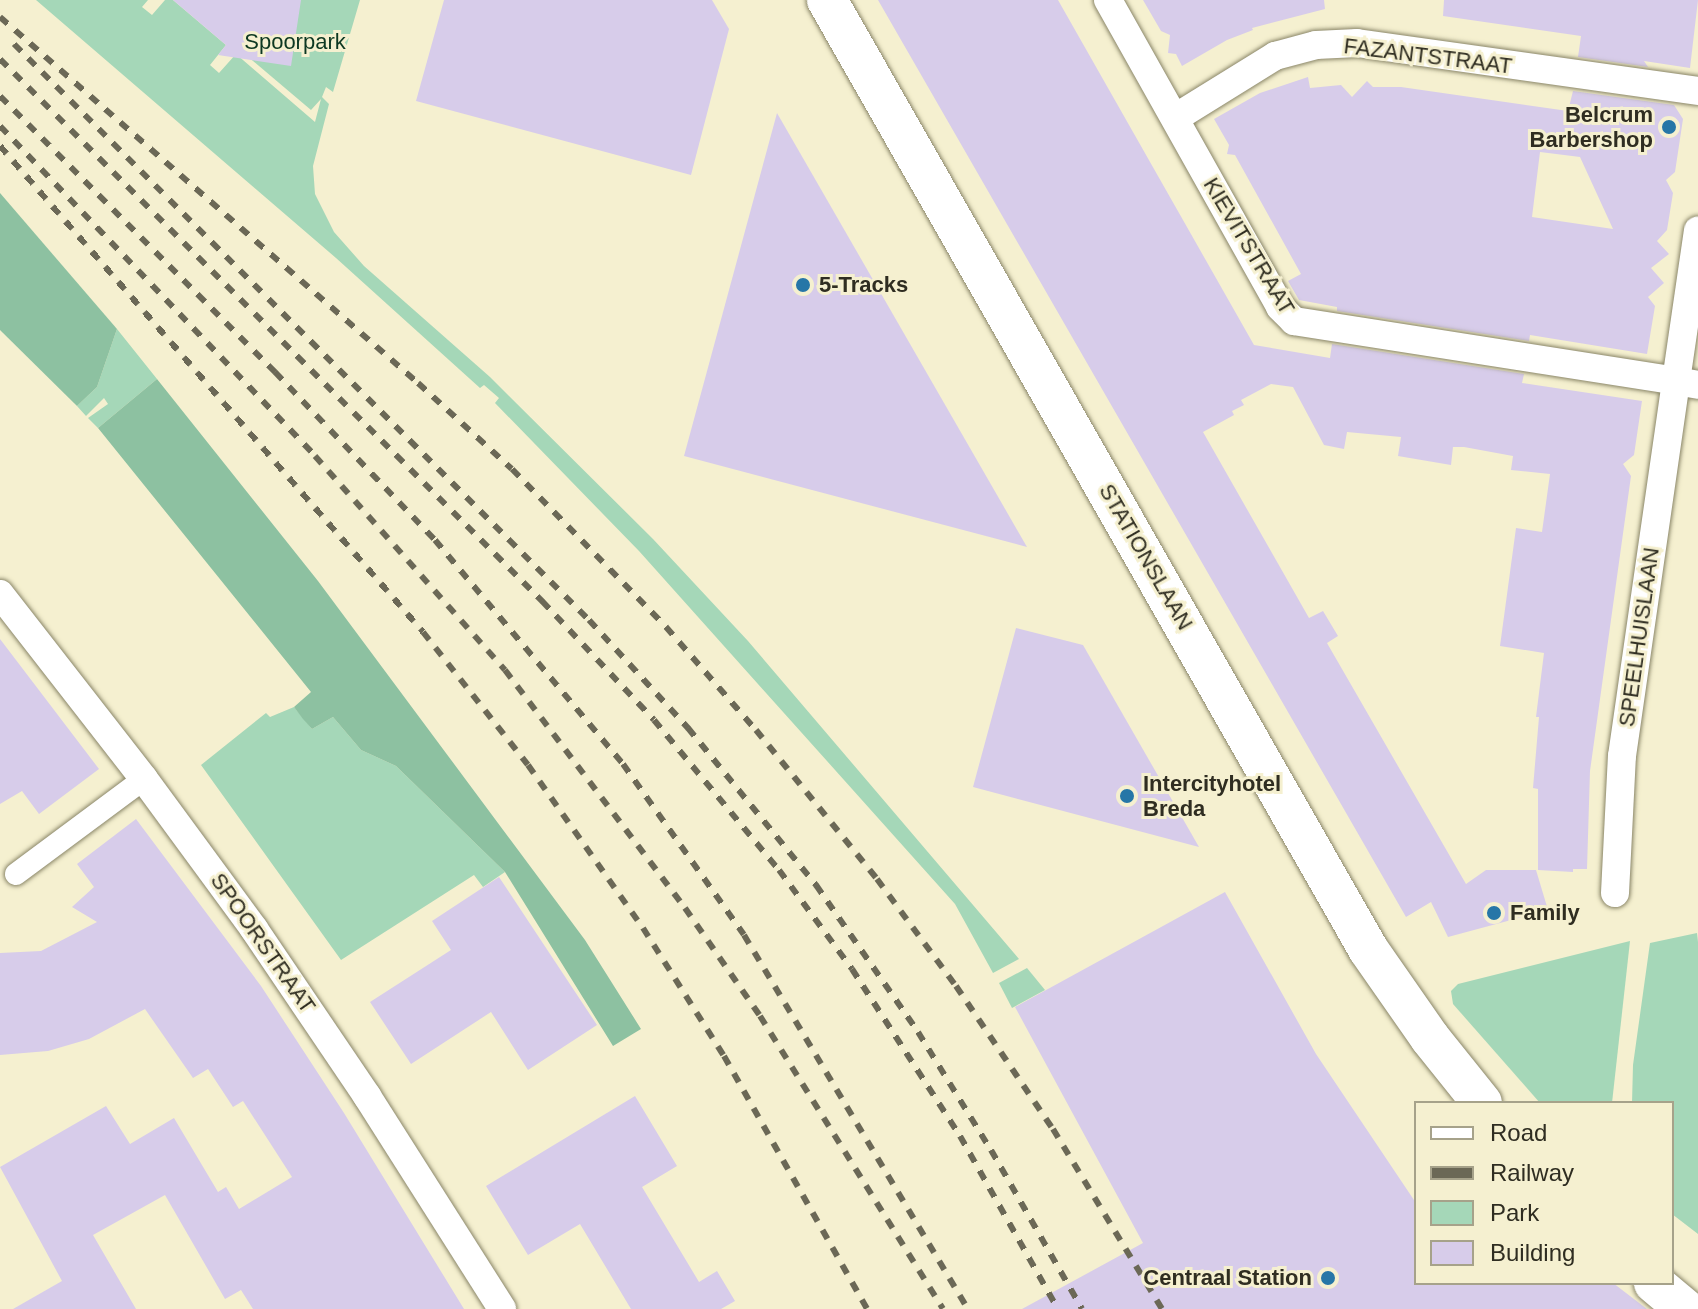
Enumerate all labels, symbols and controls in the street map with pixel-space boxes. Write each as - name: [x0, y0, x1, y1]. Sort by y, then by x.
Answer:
- park label: Spoorpark: [244, 29, 346, 55]
- street label: FAZANTSTRAAT: [1342, 33, 1514, 79]
- place label: Belcrum Barbershop: [1530, 101, 1653, 152]
- marker: Belcrum Barbershop: [1660, 118, 1678, 136]
- street label: KIEVITSTRAAT: [1198, 173, 1300, 319]
- place label: 5-Tracks: [819, 272, 908, 298]
- marker: 5-Tracks: [794, 276, 812, 294]
- street label: STATIONSLAAN: [1094, 479, 1198, 635]
- street label: SPEELHUISLAAN: [1613, 546, 1665, 728]
- place label: Intercityhotel Breda: [1143, 770, 1281, 822]
- marker: Intercityhotel Breda: [1118, 787, 1136, 805]
- street label: SPOORSTRAAT: [205, 868, 321, 1018]
- place label: Family: [1510, 900, 1580, 926]
- marker: Family: [1485, 904, 1503, 922]
- legend: [1414, 1101, 1674, 1285]
- text: Road: [1490, 1119, 1547, 1146]
- text: Railway: [1490, 1159, 1574, 1186]
- text: Park: [1490, 1199, 1539, 1226]
- text: Building: [1490, 1239, 1575, 1266]
- place label: Centraal Station: [1143, 1265, 1312, 1291]
- marker: Centraal Station: [1319, 1269, 1337, 1287]

